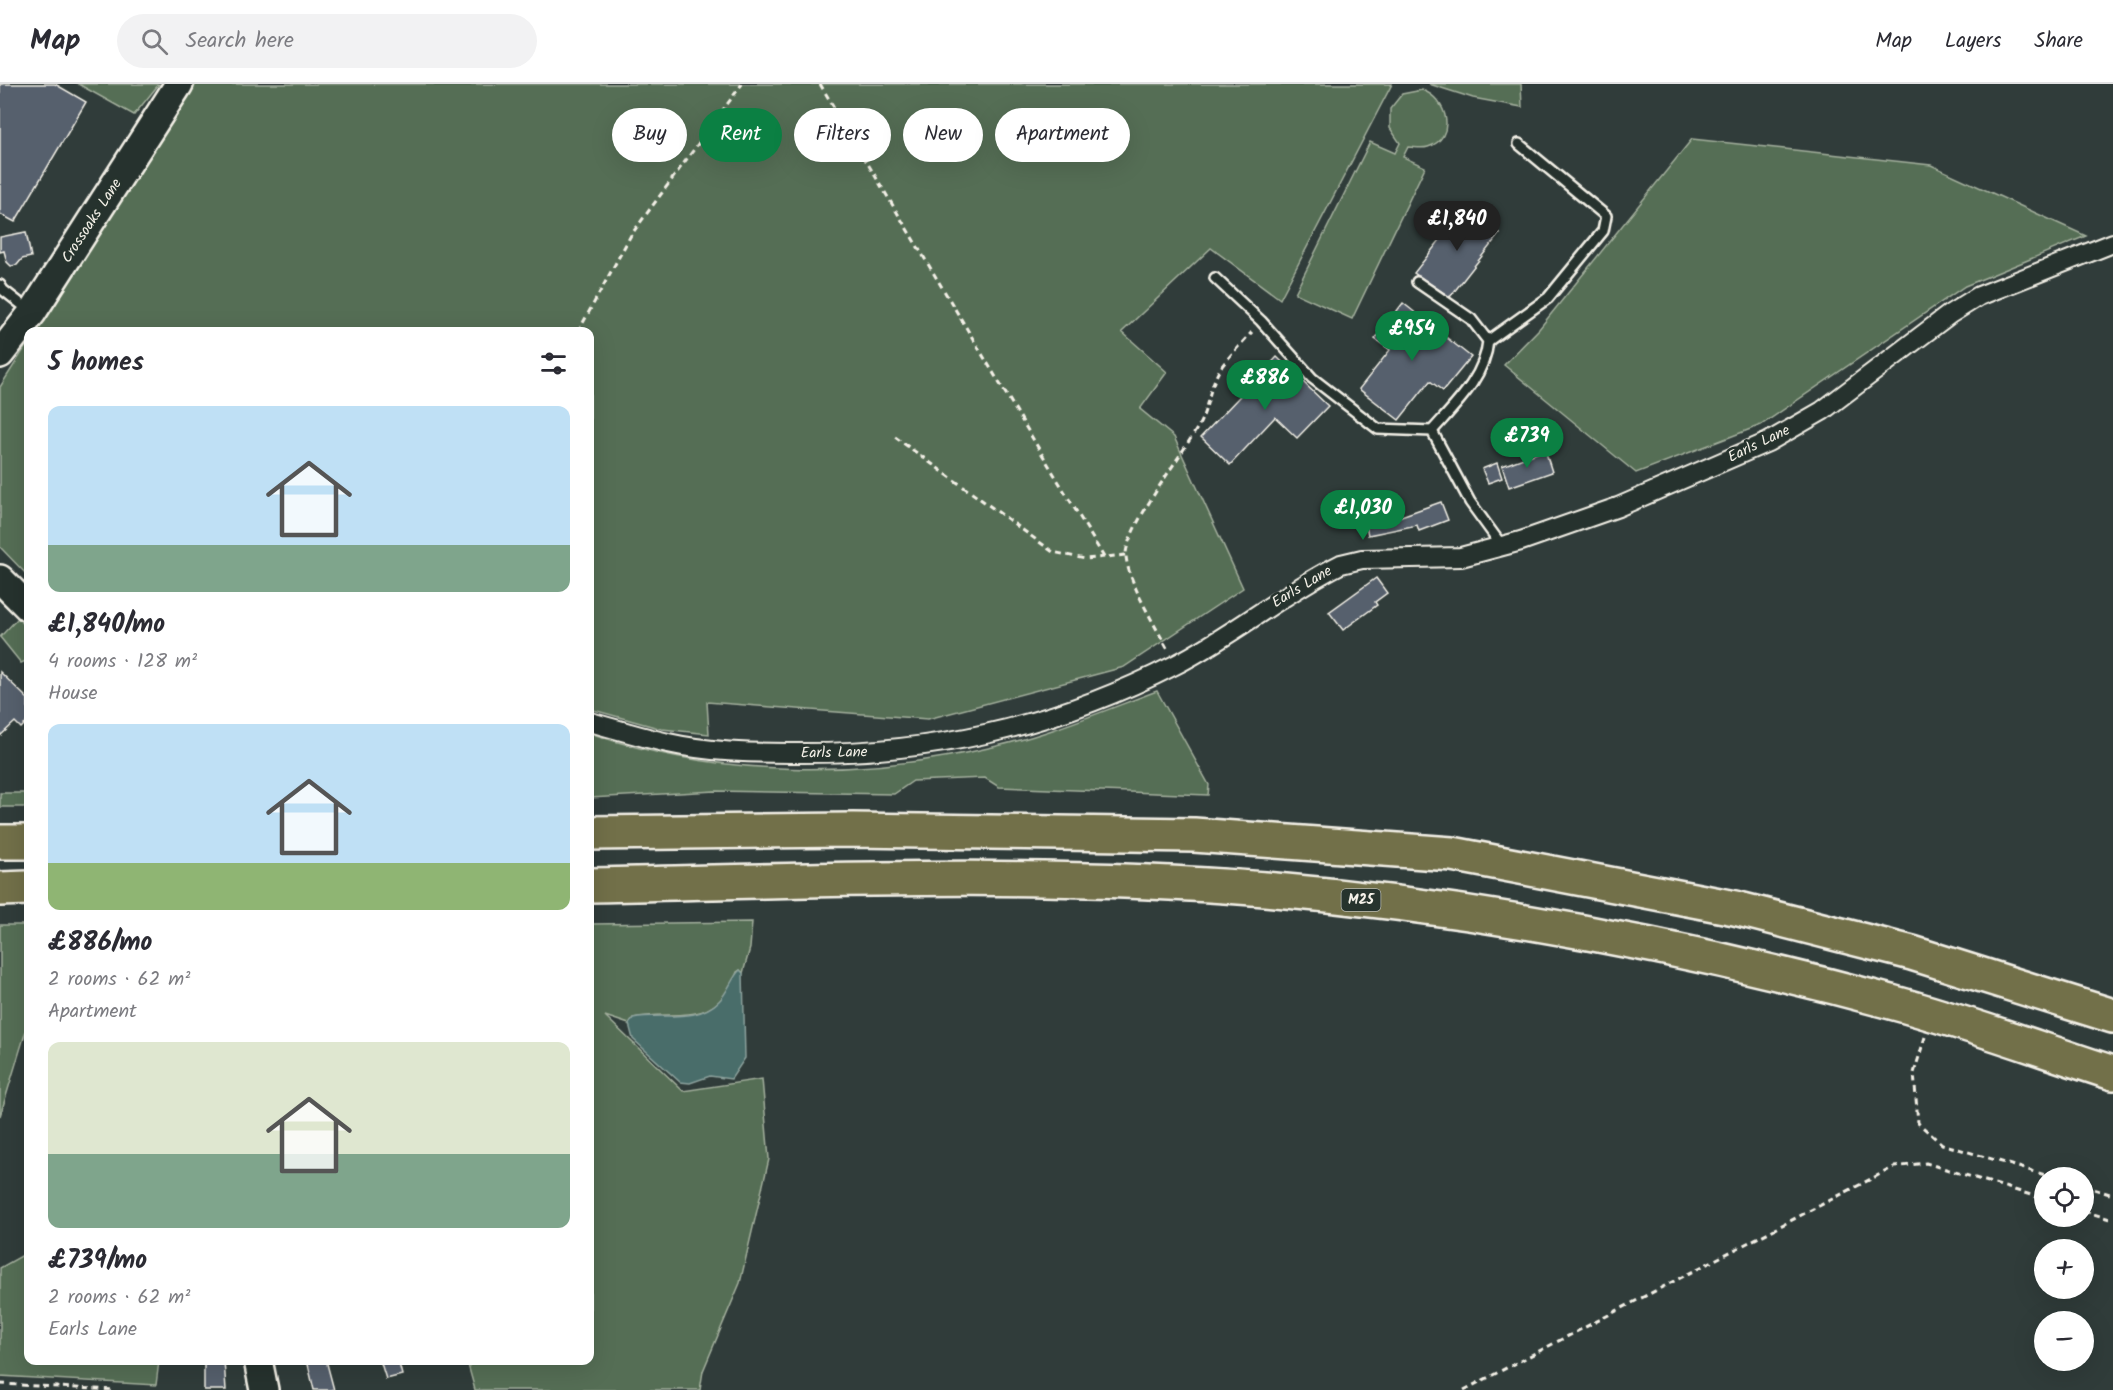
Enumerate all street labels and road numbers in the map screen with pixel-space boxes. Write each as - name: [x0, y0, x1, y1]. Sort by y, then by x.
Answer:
- street label: Crossoaks Lane: [56, 174, 129, 268]
- street label: Earls Lane: [1724, 418, 1795, 469]
- street label: Earls Lane: [1267, 559, 1337, 614]
- street label: Earls Lane: [800, 740, 868, 766]
- road number: M25: [1342, 889, 1380, 911]

